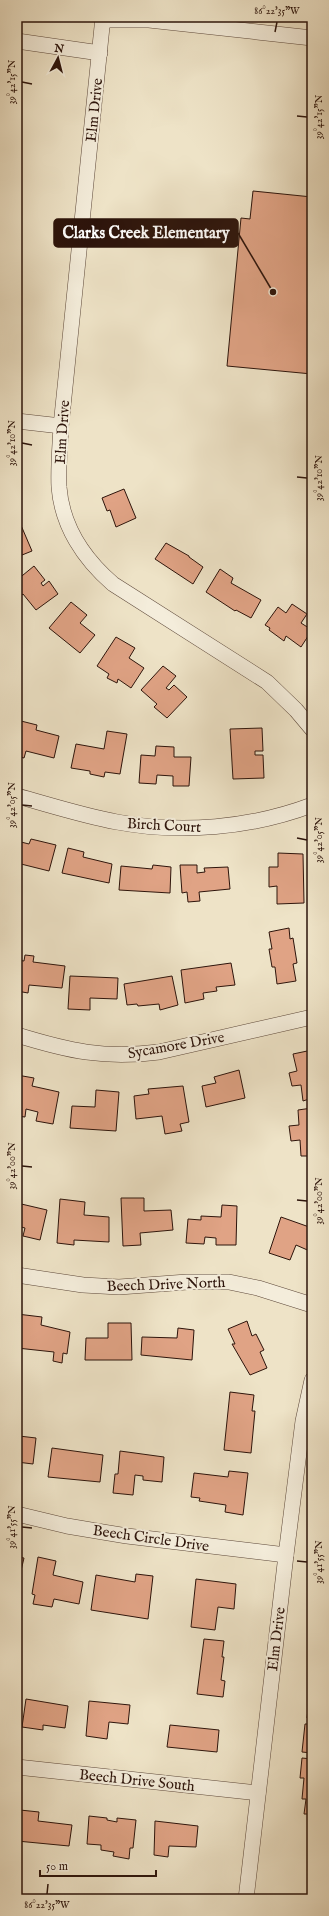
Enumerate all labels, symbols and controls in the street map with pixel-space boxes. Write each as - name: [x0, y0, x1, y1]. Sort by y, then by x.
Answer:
- text: 86°22'35"W: [254, 5, 300, 18]
- north arrow: [38, 38, 78, 78]
- text: N: [53, 41, 65, 57]
- text: 39°42'15"N: [6, 59, 19, 104]
- street label: Elm Drive: [82, 77, 107, 143]
- text: 39°42'15"N: [313, 94, 326, 139]
- callout: Clarks Creek Elementary: [54, 219, 238, 247]
- text: Clarks Creek Elementary: [62, 224, 231, 244]
- street label: Elm Drive: [51, 399, 74, 465]
- text: 39°42'10"N: [6, 420, 19, 466]
- text: 39°42'10"N: [313, 455, 326, 501]
- text: 39°42'05"N: [6, 782, 19, 828]
- street label: Birch Court: [126, 814, 202, 837]
- text: 39°42'05"N: [313, 817, 326, 863]
- street label: Sycamore Drive: [126, 1028, 226, 1063]
- text: 39°42'00"N: [6, 1142, 19, 1190]
- text: 39°42'00"N: [313, 1177, 326, 1225]
- street label: Beech Drive North: [106, 1273, 226, 1296]
- text: 39°41'55"N: [6, 1505, 19, 1549]
- street label: Beech Circle Drive: [92, 1521, 210, 1556]
- text: 39°41'55"N: [313, 1540, 326, 1584]
- street label: Elm Drive: [263, 1606, 290, 1672]
- street label: Beech Drive South: [78, 1765, 196, 1796]
- scale bar: [40, 1852, 156, 1878]
- text: 50 m: [46, 1859, 68, 1874]
- text: 86°22'35"W: [24, 1899, 70, 1912]

